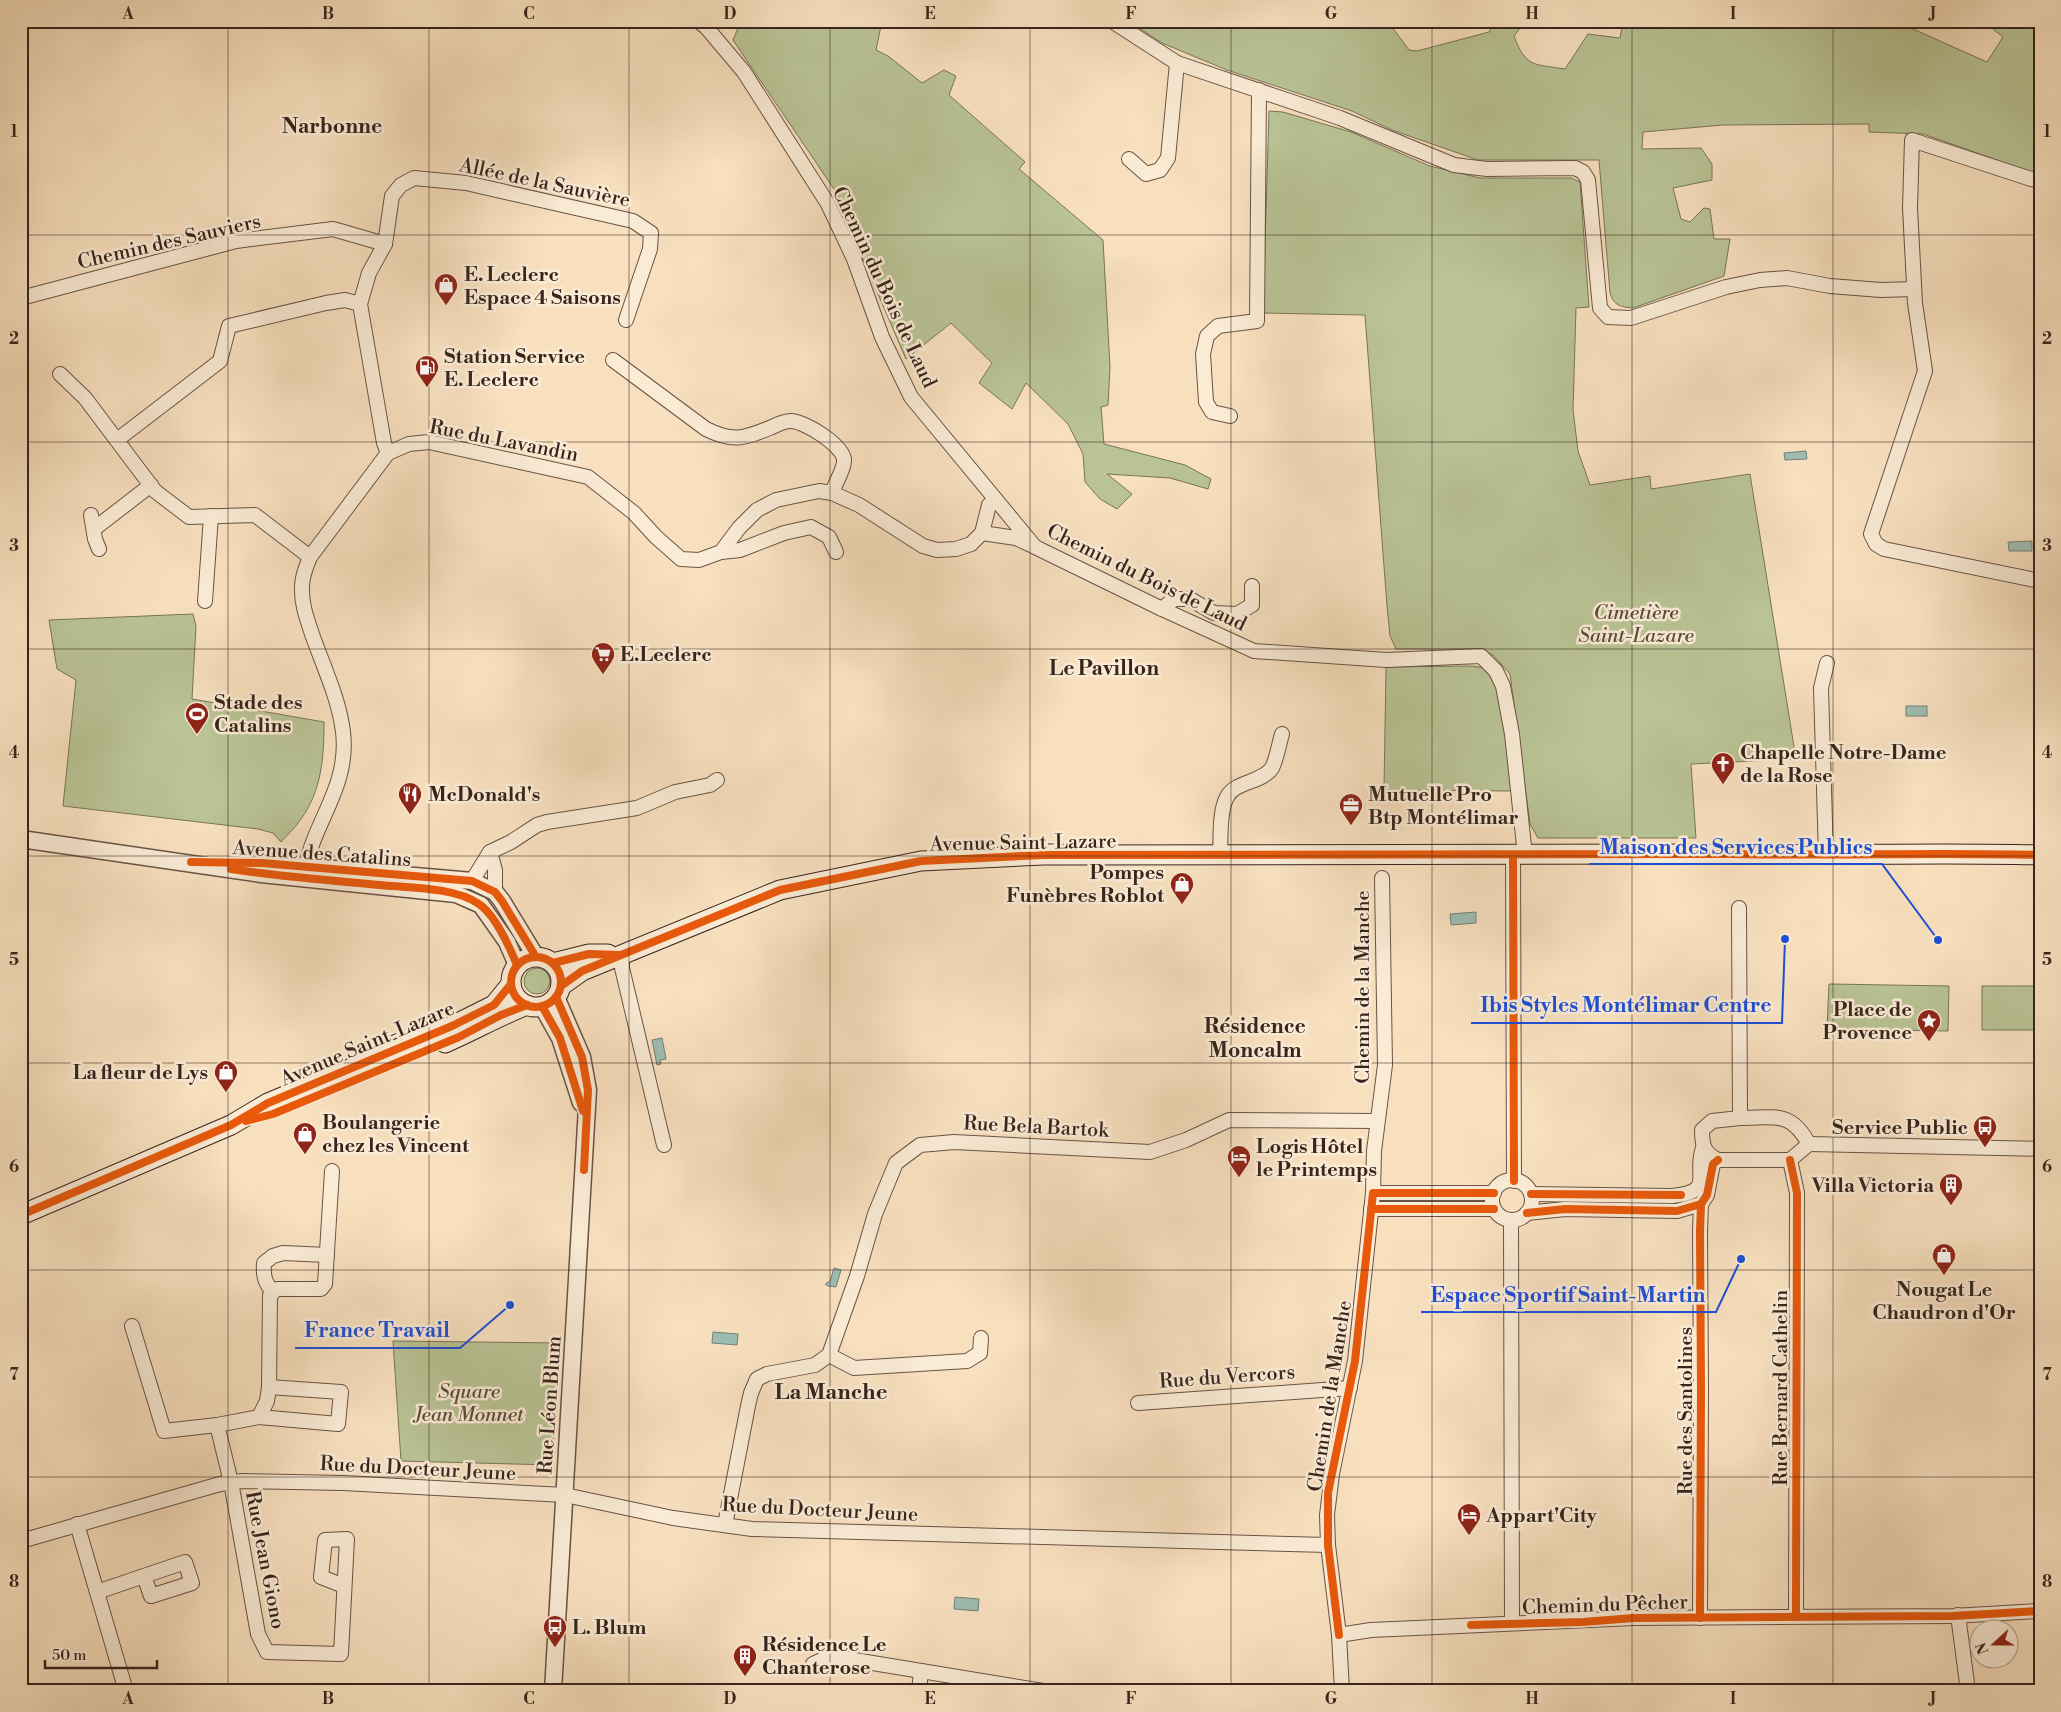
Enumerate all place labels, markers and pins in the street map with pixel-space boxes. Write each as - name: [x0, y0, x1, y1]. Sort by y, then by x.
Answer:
- place label: E. Leclerc Espace 4 Saisons: [464, 263, 621, 311]
- shop icon: E. Leclerc Espace 4 Saisons: [433, 272, 459, 306]
- place label: Station Service E. Leclerc: [444, 345, 585, 393]
- fuel station icon: Station Service E. Leclerc: [414, 354, 440, 388]
- supermarket icon: E.Leclerc: [590, 641, 616, 675]
- place label: E.Leclerc: [620, 643, 712, 668]
- place label: Stade des Catalins: [214, 691, 303, 739]
- sports icon: Stade des Catalins: [184, 701, 210, 735]
- place label: Chapelle Notre-Dame de la Rose: [1740, 741, 1947, 789]
- church icon: Chapelle Notre-Dame de la Rose: [1710, 751, 1736, 785]
- restaurant icon: McDonald's: [397, 781, 423, 815]
- place label: McDonald's: [428, 783, 540, 808]
- place label: Mutuelle Pro Btp Montélimar: [1368, 783, 1519, 831]
- office icon: Mutuelle Pro Btp Montélimar: [1338, 792, 1364, 826]
- callout: Maison des Services Publics: [1589, 828, 1882, 864]
- place label: Pompes Funèbres Roblot: [1006, 861, 1165, 909]
- shop icon: Pompes Funèbres Roblot: [1169, 871, 1195, 905]
- callout: Ibis Styles Montélimar Centre: [1471, 987, 1782, 1023]
- place label: Place de Provence: [1823, 998, 1912, 1046]
- place icon: Place de Provence: [1916, 1008, 1942, 1042]
- shop icon: La fleur de Lys: [213, 1059, 239, 1093]
- place label: La fleur de Lys: [73, 1061, 208, 1086]
- place label: Boulangerie chez les Vincent: [322, 1111, 470, 1159]
- bus stop icon: Service Public: [1972, 1114, 1998, 1148]
- place label: Service Public: [1832, 1116, 1968, 1141]
- shop icon: Boulangerie chez les Vincent: [292, 1121, 318, 1155]
- place label: Logis Hôtel le Printemps: [1256, 1135, 1377, 1183]
- hotel icon: Logis Hôtel le Printemps: [1226, 1144, 1252, 1178]
- building icon: Villa Victoria: [1938, 1172, 1964, 1206]
- place label: Villa Victoria: [1811, 1174, 1934, 1199]
- shop icon: Nougat Le Chaudron d'Or: [1931, 1242, 1957, 1276]
- callout: Espace Sportif Saint-Martin: [1421, 1276, 1716, 1312]
- place label: Nougat Le Chaudron d'Or: [1872, 1278, 2016, 1326]
- callout: France Travail: [295, 1312, 460, 1348]
- hotel icon: Appart'City: [1456, 1502, 1482, 1536]
- place label: Appart'City: [1485, 1504, 1598, 1529]
- bus stop icon: L. Blum: [542, 1614, 568, 1648]
- place label: L. Blum: [572, 1616, 646, 1641]
- place label: Résidence Le Chanterose: [762, 1633, 887, 1681]
- building icon: Résidence Le Chanterose: [732, 1643, 758, 1677]

